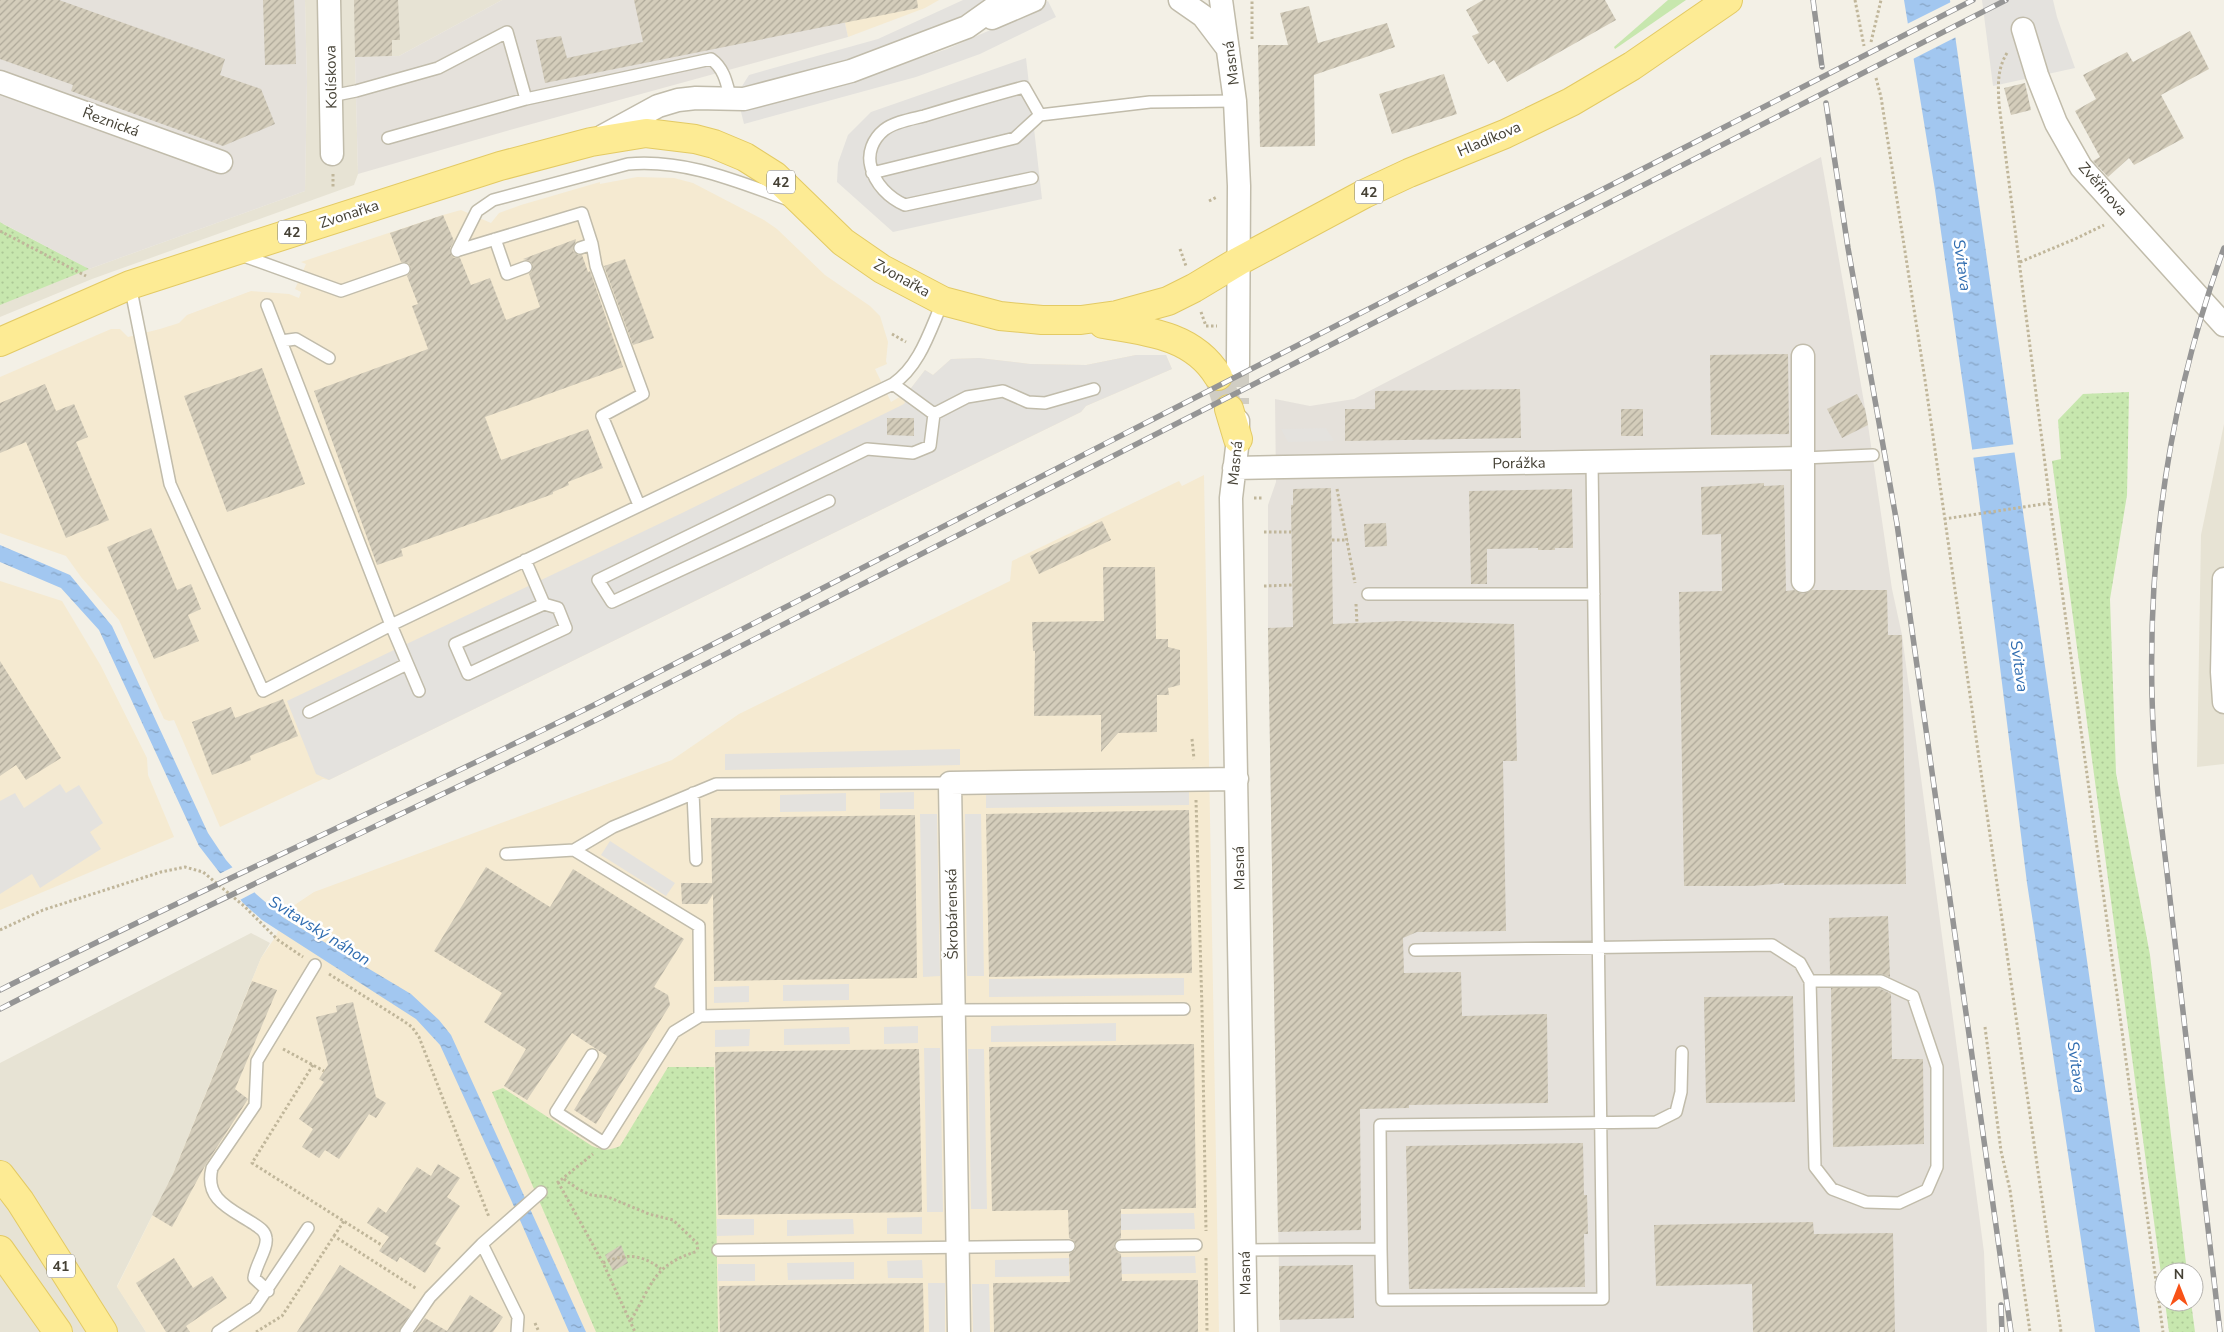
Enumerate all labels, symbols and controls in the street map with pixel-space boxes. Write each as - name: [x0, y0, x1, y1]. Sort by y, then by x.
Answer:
- street label: Masná: [1218, 40, 1244, 86]
- street label: Kolískova: [320, 45, 342, 109]
- street label: Řeznická: [80, 103, 142, 141]
- street label: Hladíkova: [1454, 117, 1524, 161]
- street label: Zvěřinova: [2074, 158, 2132, 220]
- road number: 42: [767, 170, 795, 193]
- road number: 42: [1355, 180, 1383, 203]
- street label: Zvonařka: [317, 195, 381, 233]
- road number: 42: [278, 220, 306, 243]
- water label: Svitava: [1947, 238, 1977, 293]
- street label: Zvonařka: [870, 254, 934, 302]
- street label: Masná: [1223, 440, 1247, 486]
- street label: Porážka: [1492, 453, 1546, 473]
- water label: Svitava: [2004, 639, 2034, 694]
- street label: Masná: [1229, 846, 1249, 890]
- street label: Škrobárenská: [940, 868, 963, 960]
- water label: Svitavský náhon: [264, 891, 375, 971]
- water label: Svitava: [2061, 1040, 2091, 1095]
- street label: Masná: [1235, 1251, 1255, 1295]
- road number: 41: [47, 1254, 75, 1278]
- north arrow: [2154, 1262, 2204, 1312]
- text: N: [2174, 1265, 2184, 1284]

